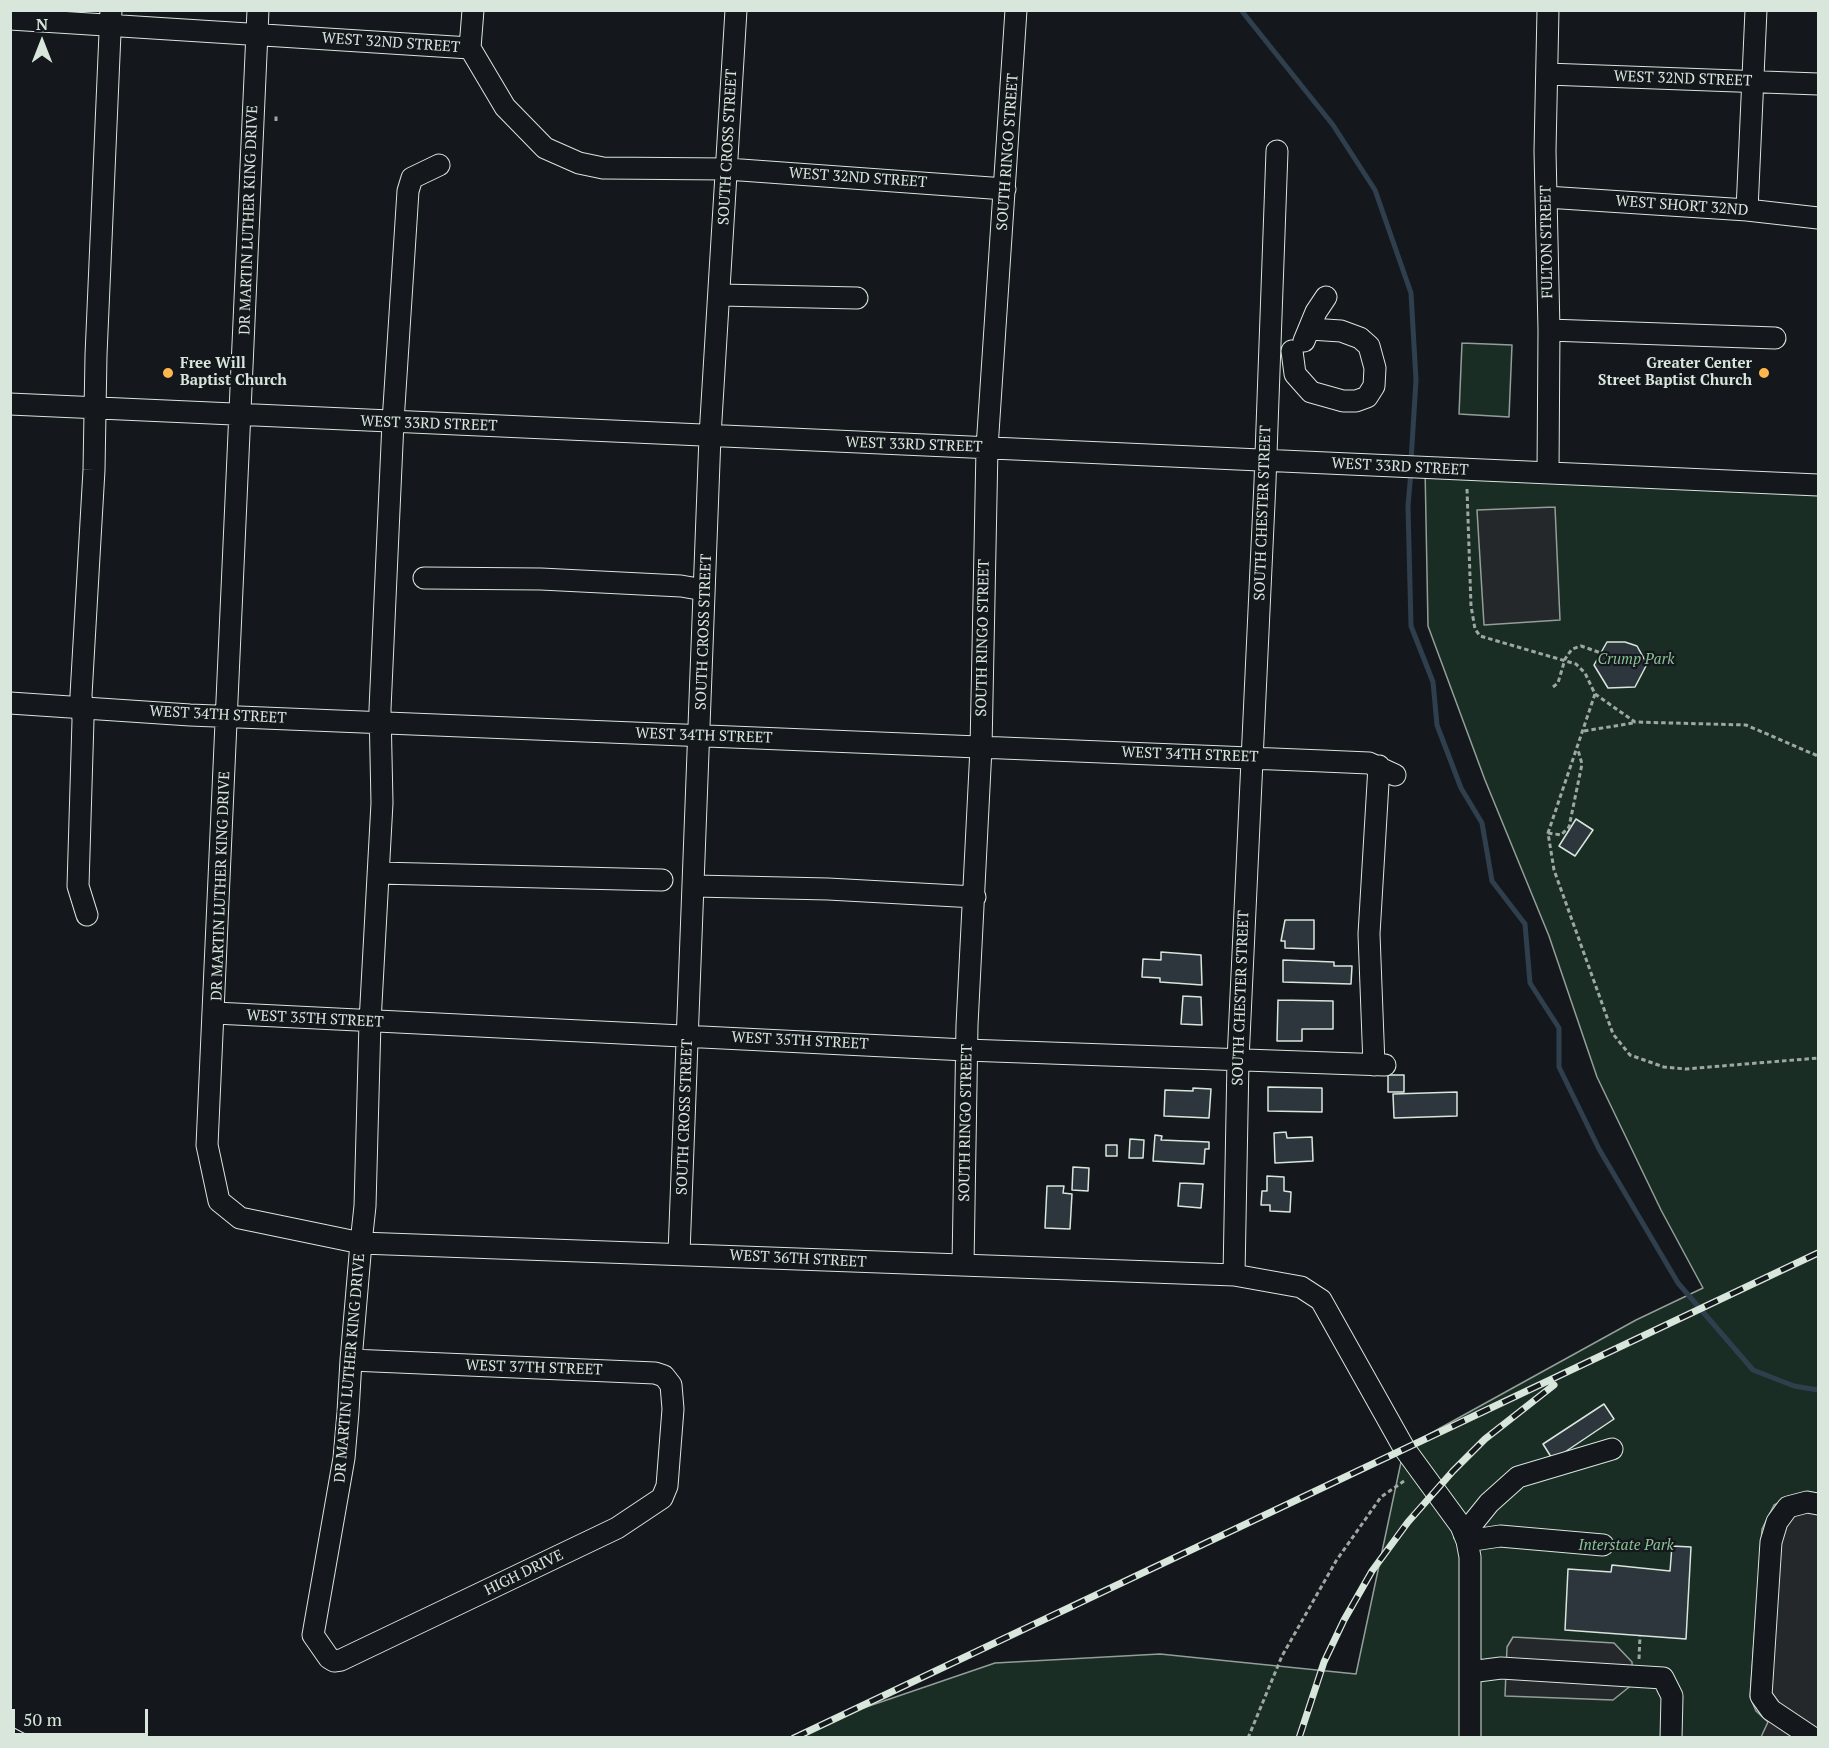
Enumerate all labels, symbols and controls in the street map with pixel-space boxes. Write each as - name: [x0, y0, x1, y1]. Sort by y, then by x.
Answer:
- north arrow: [12, 12, 72, 72]
- text: N: [36, 13, 48, 35]
- street label: WEST 32ND STREET: [321, 29, 461, 57]
- street label: WEST 32ND STREET: [1613, 68, 1753, 90]
- street label: SOUTH CROSS STREET: [715, 69, 741, 225]
- street label: SOUTH RINGO STREET: [994, 73, 1022, 231]
- street label: DR MARTIN LUTHER KING DRIVE: [236, 105, 262, 335]
- street label: WEST 32ND STREET: [788, 164, 928, 192]
- street label: FULTON STREET: [1537, 185, 1557, 299]
- street label: WEST SHORT 32ND: [1615, 192, 1749, 220]
- place label: Free Will Baptist Church: [180, 355, 287, 390]
- place label: Greater Center Street Baptist Church: [1598, 355, 1752, 390]
- marker: Free Will Baptist Church: [161, 366, 175, 380]
- marker: Greater Center Street Baptist Church: [1757, 366, 1771, 380]
- street label: WEST 33RD STREET: [360, 413, 498, 435]
- street label: SOUTH CHESTER STREET: [1251, 425, 1275, 601]
- street label: WEST 33RD STREET: [845, 434, 983, 456]
- street label: WEST 33RD STREET: [1331, 454, 1469, 480]
- street label: SOUTH CROSS STREET: [692, 554, 716, 710]
- street label: SOUTH RINGO STREET: [973, 559, 993, 717]
- park label: Crump Park: [1598, 651, 1674, 669]
- street label: WEST 34TH STREET: [149, 702, 287, 728]
- street label: WEST 34TH STREET: [635, 725, 773, 747]
- street label: WEST 34TH STREET: [1121, 744, 1259, 766]
- street label: DR MARTIN LUTHER KING DRIVE: [208, 771, 234, 1001]
- street label: SOUTH CHESTER STREET: [1229, 910, 1253, 1086]
- street label: WEST 35TH STREET: [246, 1006, 384, 1032]
- street label: WEST 35TH STREET: [731, 1028, 869, 1054]
- street label: SOUTH CROSS STREET: [673, 1039, 697, 1195]
- street label: SOUTH RINGO STREET: [956, 1044, 976, 1202]
- street label: WEST 36TH STREET: [729, 1246, 867, 1272]
- street label: DR MARTIN LUTHER KING DRIVE: [331, 1253, 369, 1483]
- street label: WEST 37TH STREET: [465, 1357, 603, 1379]
- park label: Interstate Park: [1578, 1537, 1674, 1555]
- street label: HIGH DRIVE: [482, 1546, 566, 1600]
- scale bar: [15, 1697, 152, 1735]
- text: 50 m: [23, 1707, 62, 1731]

